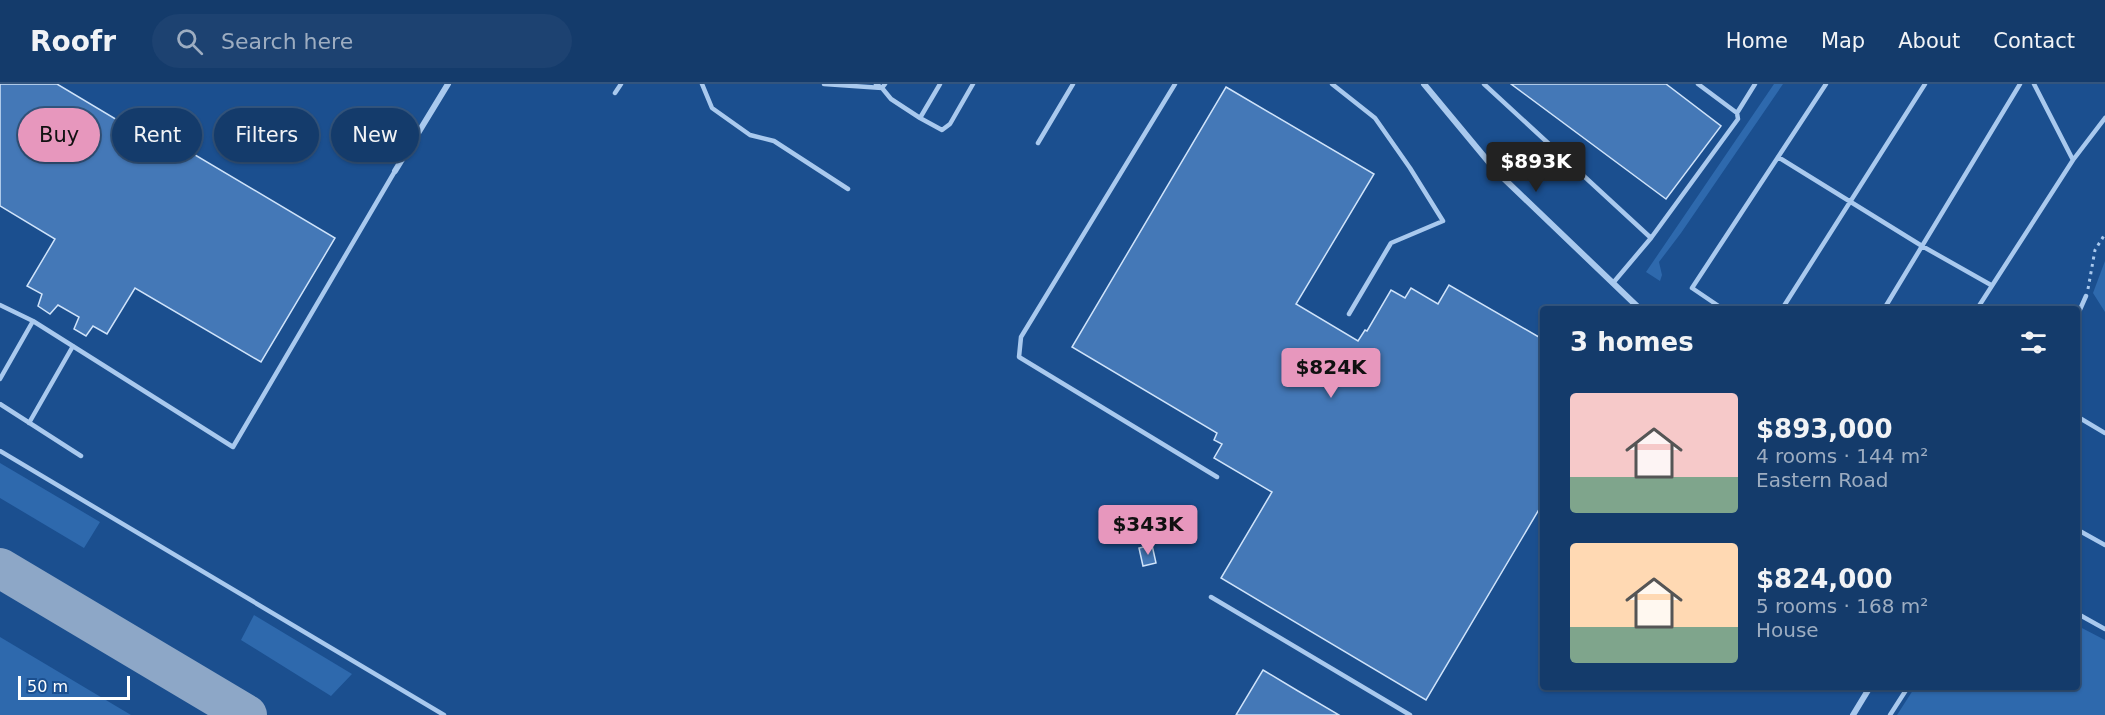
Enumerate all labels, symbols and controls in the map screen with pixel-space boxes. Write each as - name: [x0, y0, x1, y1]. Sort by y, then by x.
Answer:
- search box: [152, 14, 572, 68]
- text: Roofr: [30, 25, 116, 58]
- icon: search: [173, 25, 206, 58]
- text: Search here: [221, 29, 353, 54]
- text: Home: [1726, 29, 1788, 53]
- text: Map: [1821, 29, 1865, 53]
- text: About: [1898, 29, 1960, 53]
- text: Contact: [1993, 29, 2075, 53]
- chip: Buy: [18, 108, 100, 162]
- chip: Rent: [112, 108, 202, 162]
- chip: Filters: [214, 108, 319, 162]
- chip: New: [331, 108, 419, 162]
- pin: $893K: [1494, 142, 1578, 193]
- text: $893K: [1500, 149, 1572, 173]
- icon: filters: [2017, 326, 2050, 359]
- text: 3 homes: [1570, 327, 1694, 357]
- pin: $824K: [1289, 348, 1373, 399]
- text: $824K: [1295, 355, 1367, 379]
- text: $893,000: [1756, 414, 1893, 444]
- icon: home: [1618, 417, 1690, 489]
- text: 4 rooms · 144 m²: [1756, 444, 1928, 468]
- text: Eastern Road: [1756, 468, 1889, 492]
- pin: $343K: [1106, 505, 1190, 556]
- text: $343K: [1112, 512, 1184, 536]
- text: $824,000: [1756, 564, 1893, 594]
- icon: home: [1618, 567, 1690, 639]
- text: 5 rooms · 168 m²: [1756, 594, 1928, 618]
- text: House: [1756, 618, 1819, 642]
- scale bar: [18, 673, 130, 700]
- text: 50 m: [27, 677, 68, 696]

